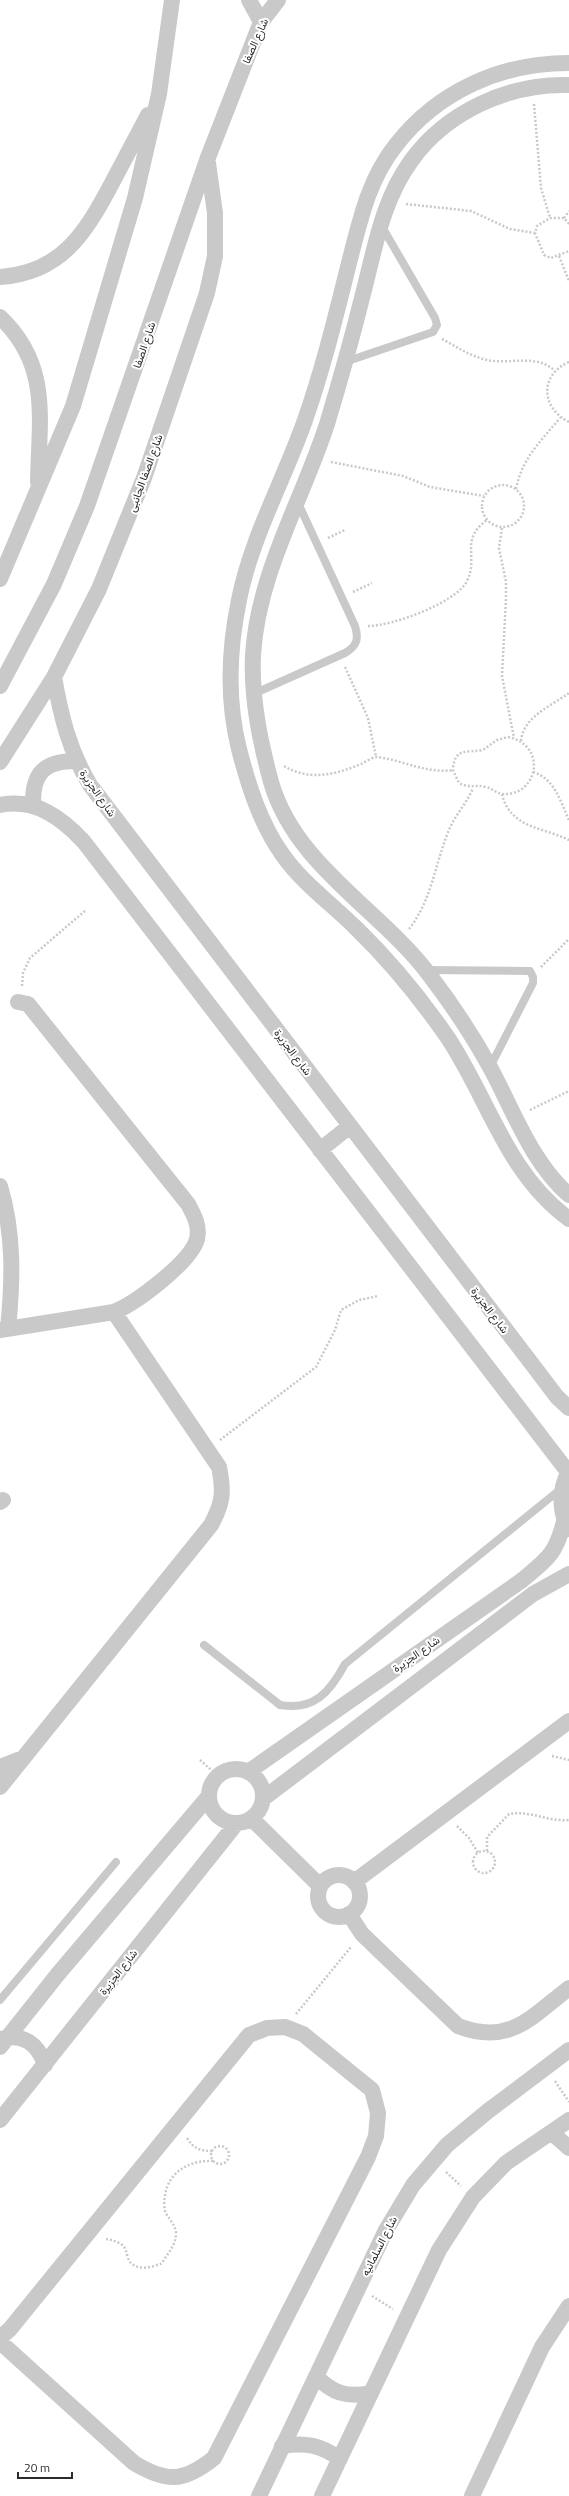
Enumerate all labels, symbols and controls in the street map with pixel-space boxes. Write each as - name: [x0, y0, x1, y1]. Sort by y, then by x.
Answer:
- street label: شارع الصفا: [238, 15, 272, 66]
- street label: شارع الصفا: [129, 319, 159, 370]
- street label: شارع الصفا الجانبى: [124, 432, 167, 514]
- street label: شارع الجزيرة: [76, 766, 120, 820]
- street label: شارع الجزيرة: [270, 1025, 316, 1079]
- street label: شارع الجزيرة: [467, 1283, 513, 1337]
- street label: شارع الجزيرة: [389, 1632, 443, 1676]
- street label: شارع الجزيرة: [95, 1945, 141, 1998]
- street label: شارع السلمانيه: [357, 2213, 401, 2279]
- scale bar: [18, 2454, 72, 2480]
- text: 20 m: [24, 2458, 50, 2477]

